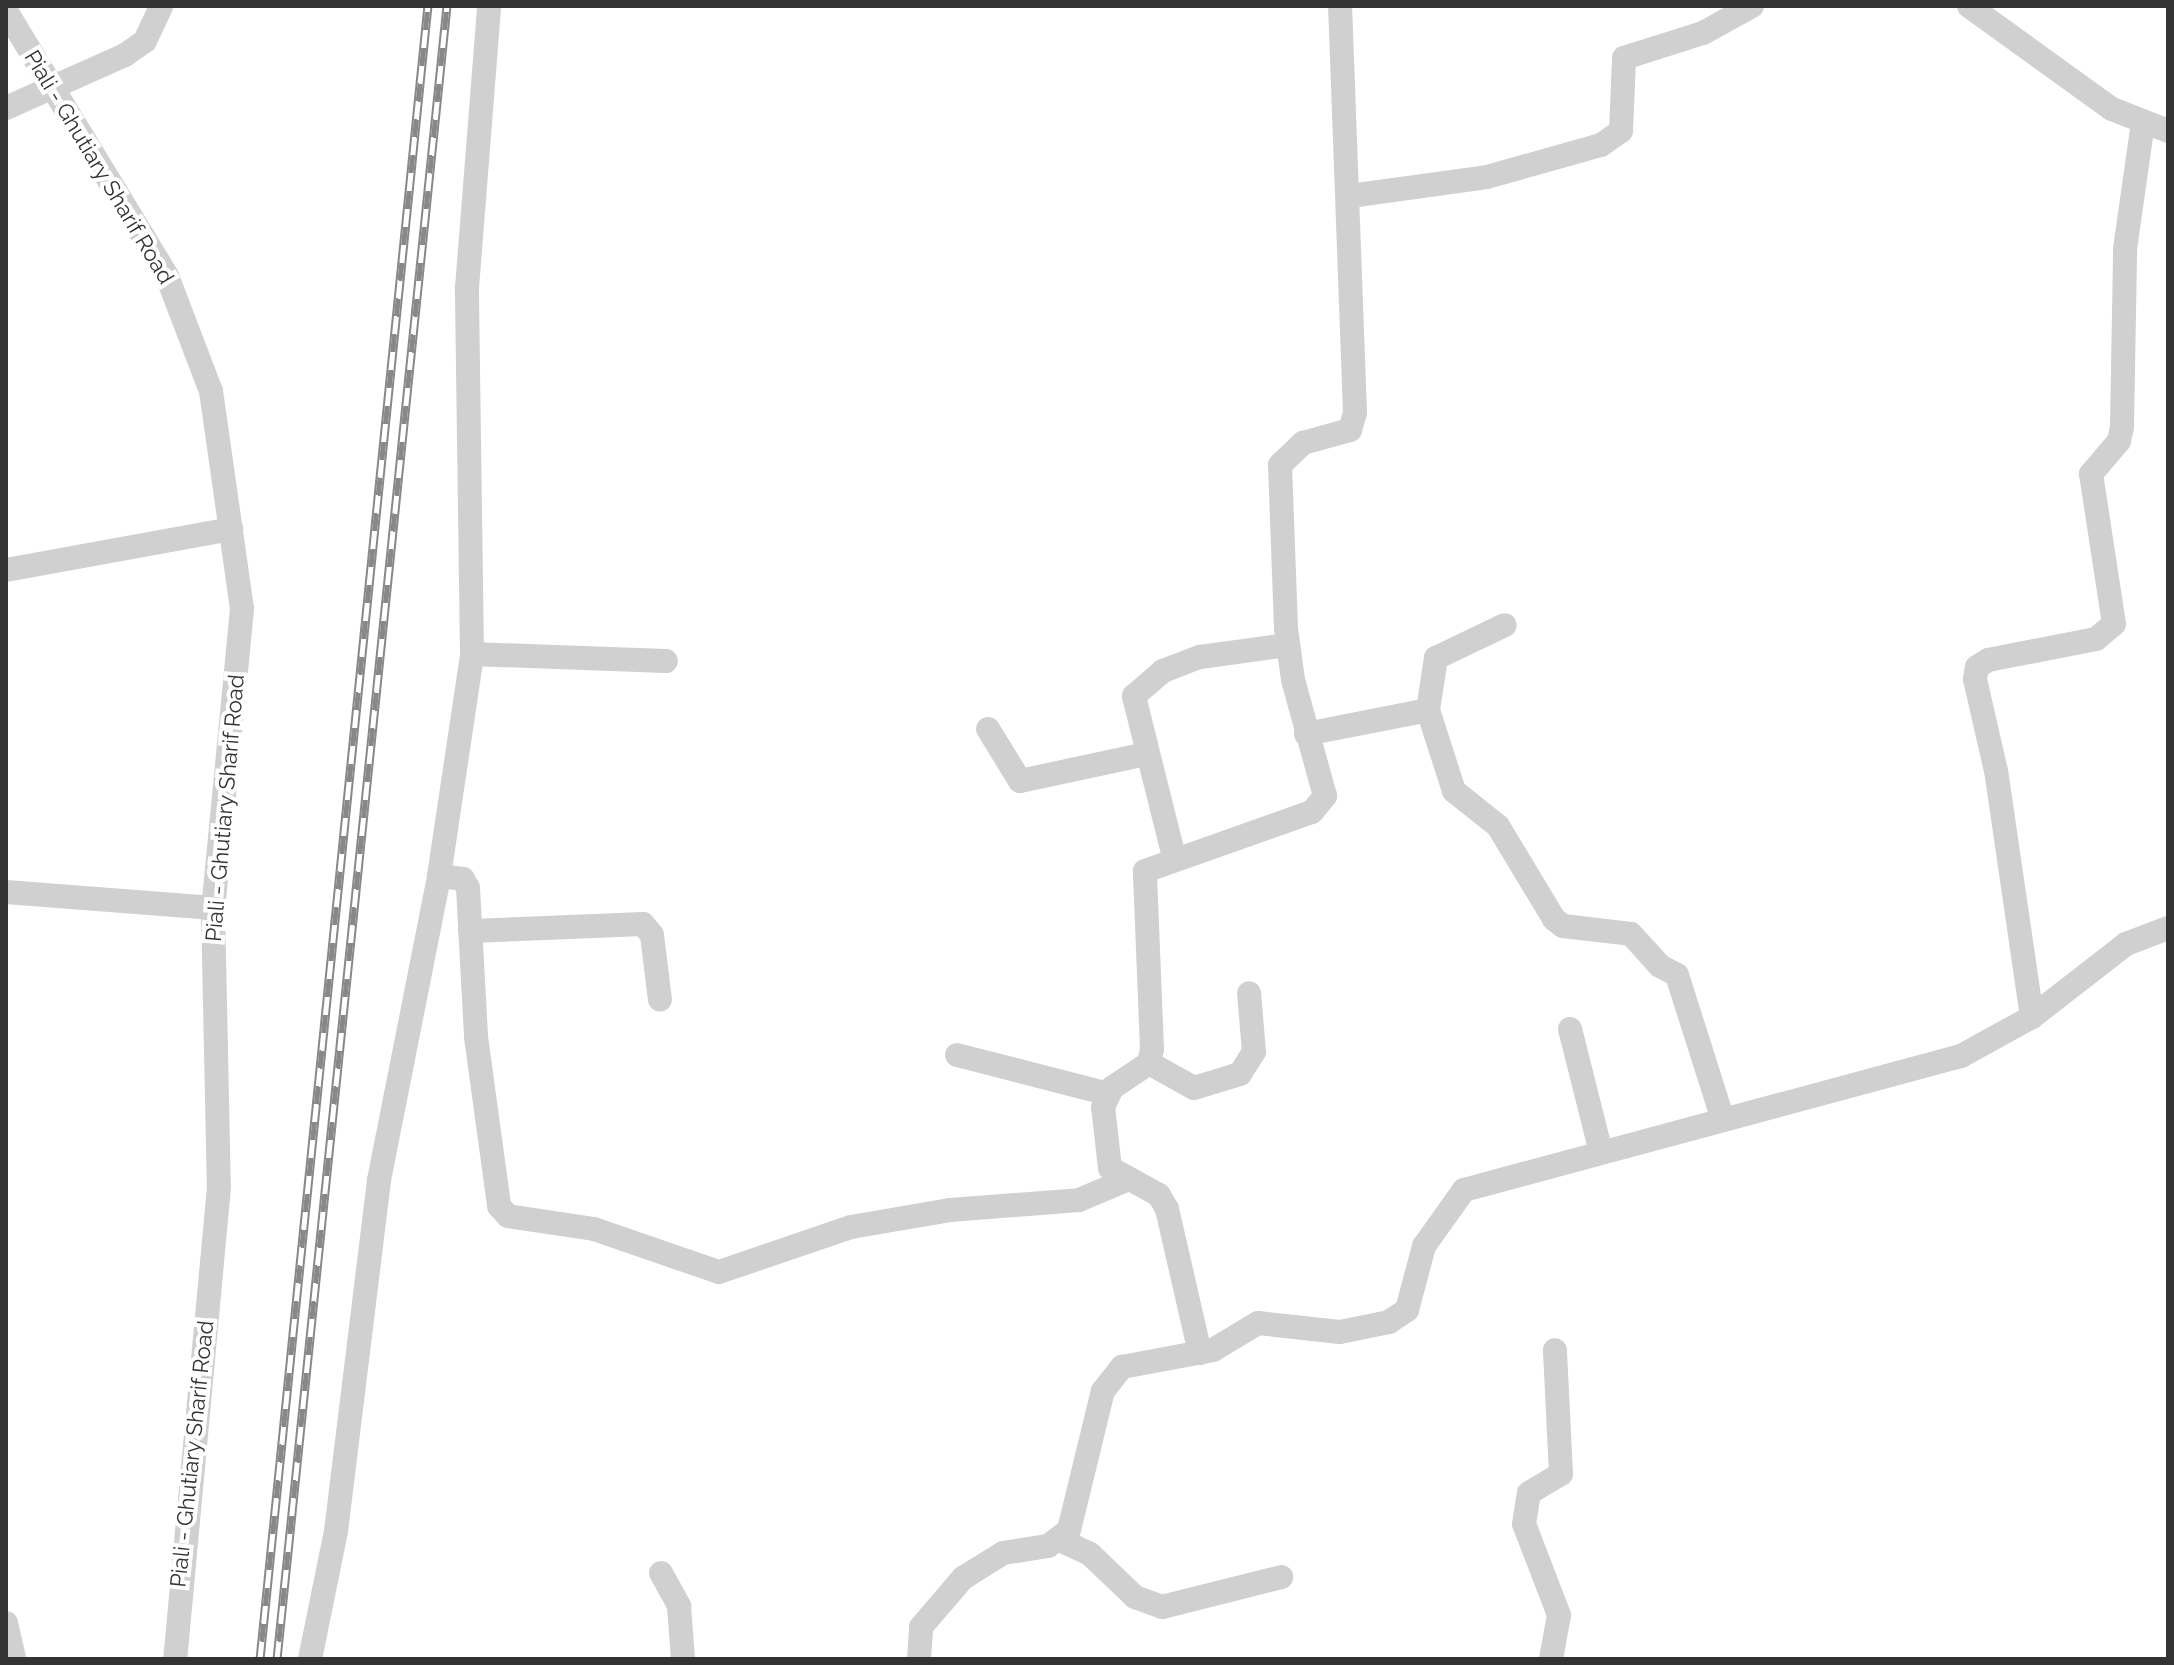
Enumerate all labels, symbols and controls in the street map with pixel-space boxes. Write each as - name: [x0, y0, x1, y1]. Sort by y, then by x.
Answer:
- street label: Piali - Ghutiary Sharif Road: [18, 45, 180, 289]
- street label: Piali - Ghutiary Sharif Road: [200, 673, 250, 943]
- street label: Piali - Ghutiary Sharif Road: [165, 1319, 219, 1589]

